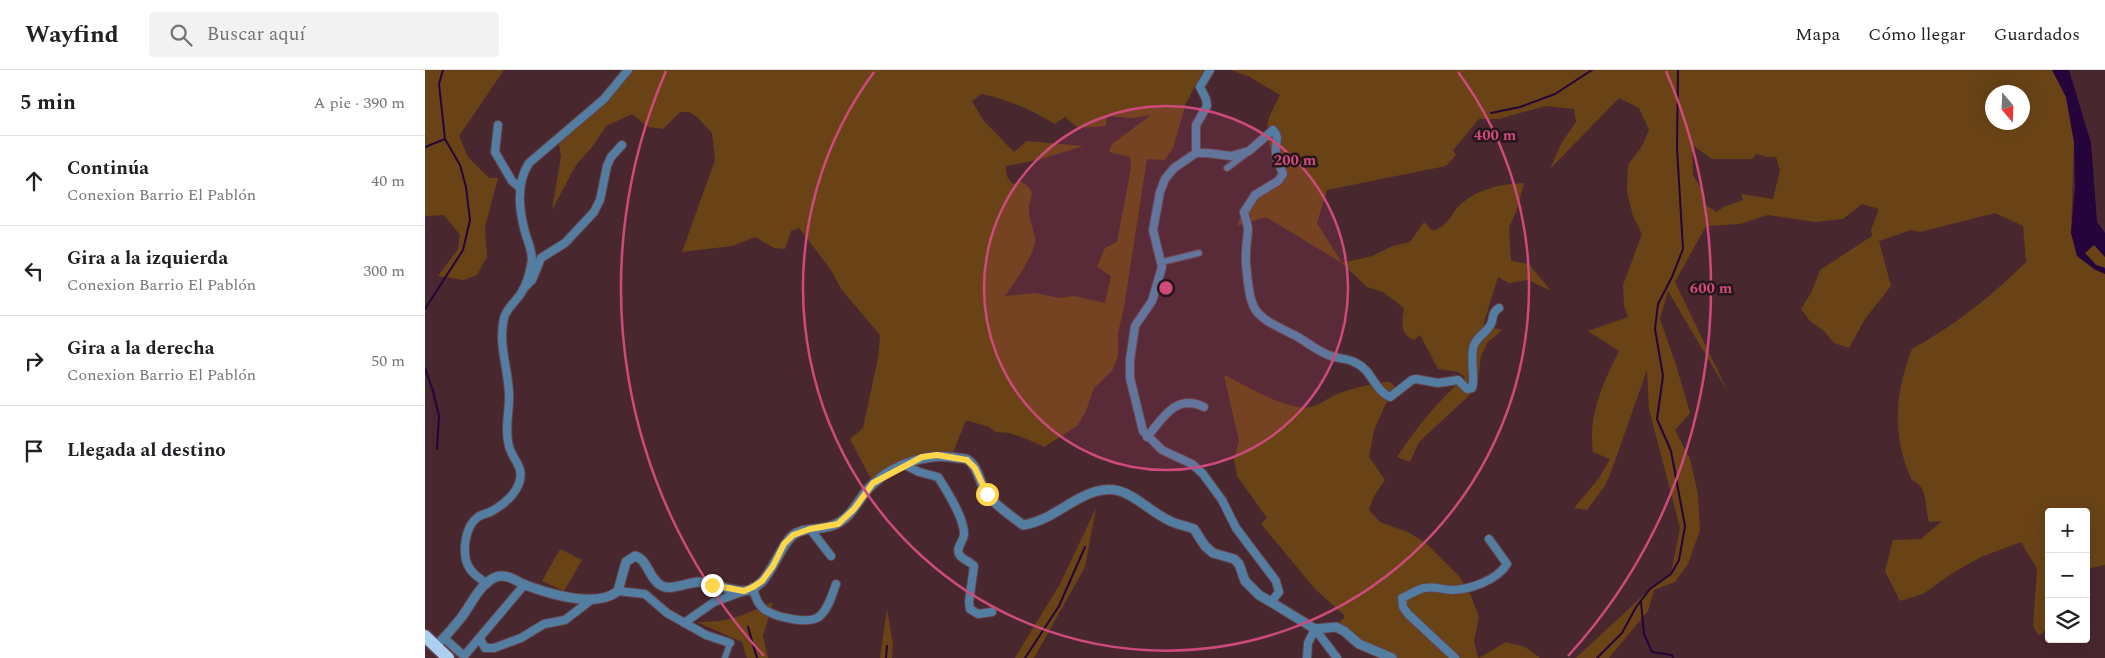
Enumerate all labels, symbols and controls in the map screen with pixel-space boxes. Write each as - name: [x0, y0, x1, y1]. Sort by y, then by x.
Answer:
- search box: [149, 12, 499, 57]
- text: Wayfind: [25, 17, 119, 53]
- text: Buscar aquí: [207, 20, 305, 49]
- icon: search: [167, 21, 195, 49]
- text: Mapa: [1795, 21, 1840, 48]
- text: Cómo llegar: [1868, 21, 1966, 48]
- text: Guardados: [1994, 21, 2080, 48]
- north arrow: [1985, 85, 2030, 130]
- text: 5 min: [20, 87, 76, 119]
- text: A pie · 390 m: [313, 91, 405, 115]
- text: 400 m: [1474, 124, 1517, 147]
- text: 200 m: [1274, 149, 1317, 172]
- text: Continúa: [67, 154, 149, 183]
- icon: ahead: [20, 167, 48, 195]
- text: 40 m: [371, 169, 405, 193]
- text: Conexion Barrio El Pablón: [67, 183, 256, 207]
- text: Gira a la izquierda: [67, 244, 228, 273]
- icon: left: [20, 257, 48, 285]
- text: 300 m: [363, 259, 405, 283]
- text: Conexion Barrio El Pablón: [67, 273, 256, 297]
- text: 600 m: [1690, 277, 1733, 300]
- centre of rings: [1157, 279, 1175, 297]
- text: Gira a la derecha: [67, 334, 214, 363]
- icon: right: [20, 347, 48, 375]
- text: 50 m: [371, 349, 405, 373]
- text: Conexion Barrio El Pablón: [67, 363, 256, 387]
- text: Llegada al destino: [67, 436, 226, 465]
- icon: arrive: [20, 437, 48, 465]
- route start: [976, 483, 999, 506]
- map controls: [2045, 508, 2090, 643]
- button: +: [2045, 508, 2090, 553]
- button: −: [2045, 553, 2090, 598]
- route end: [701, 574, 724, 597]
- button: layers: [2045, 598, 2090, 643]

